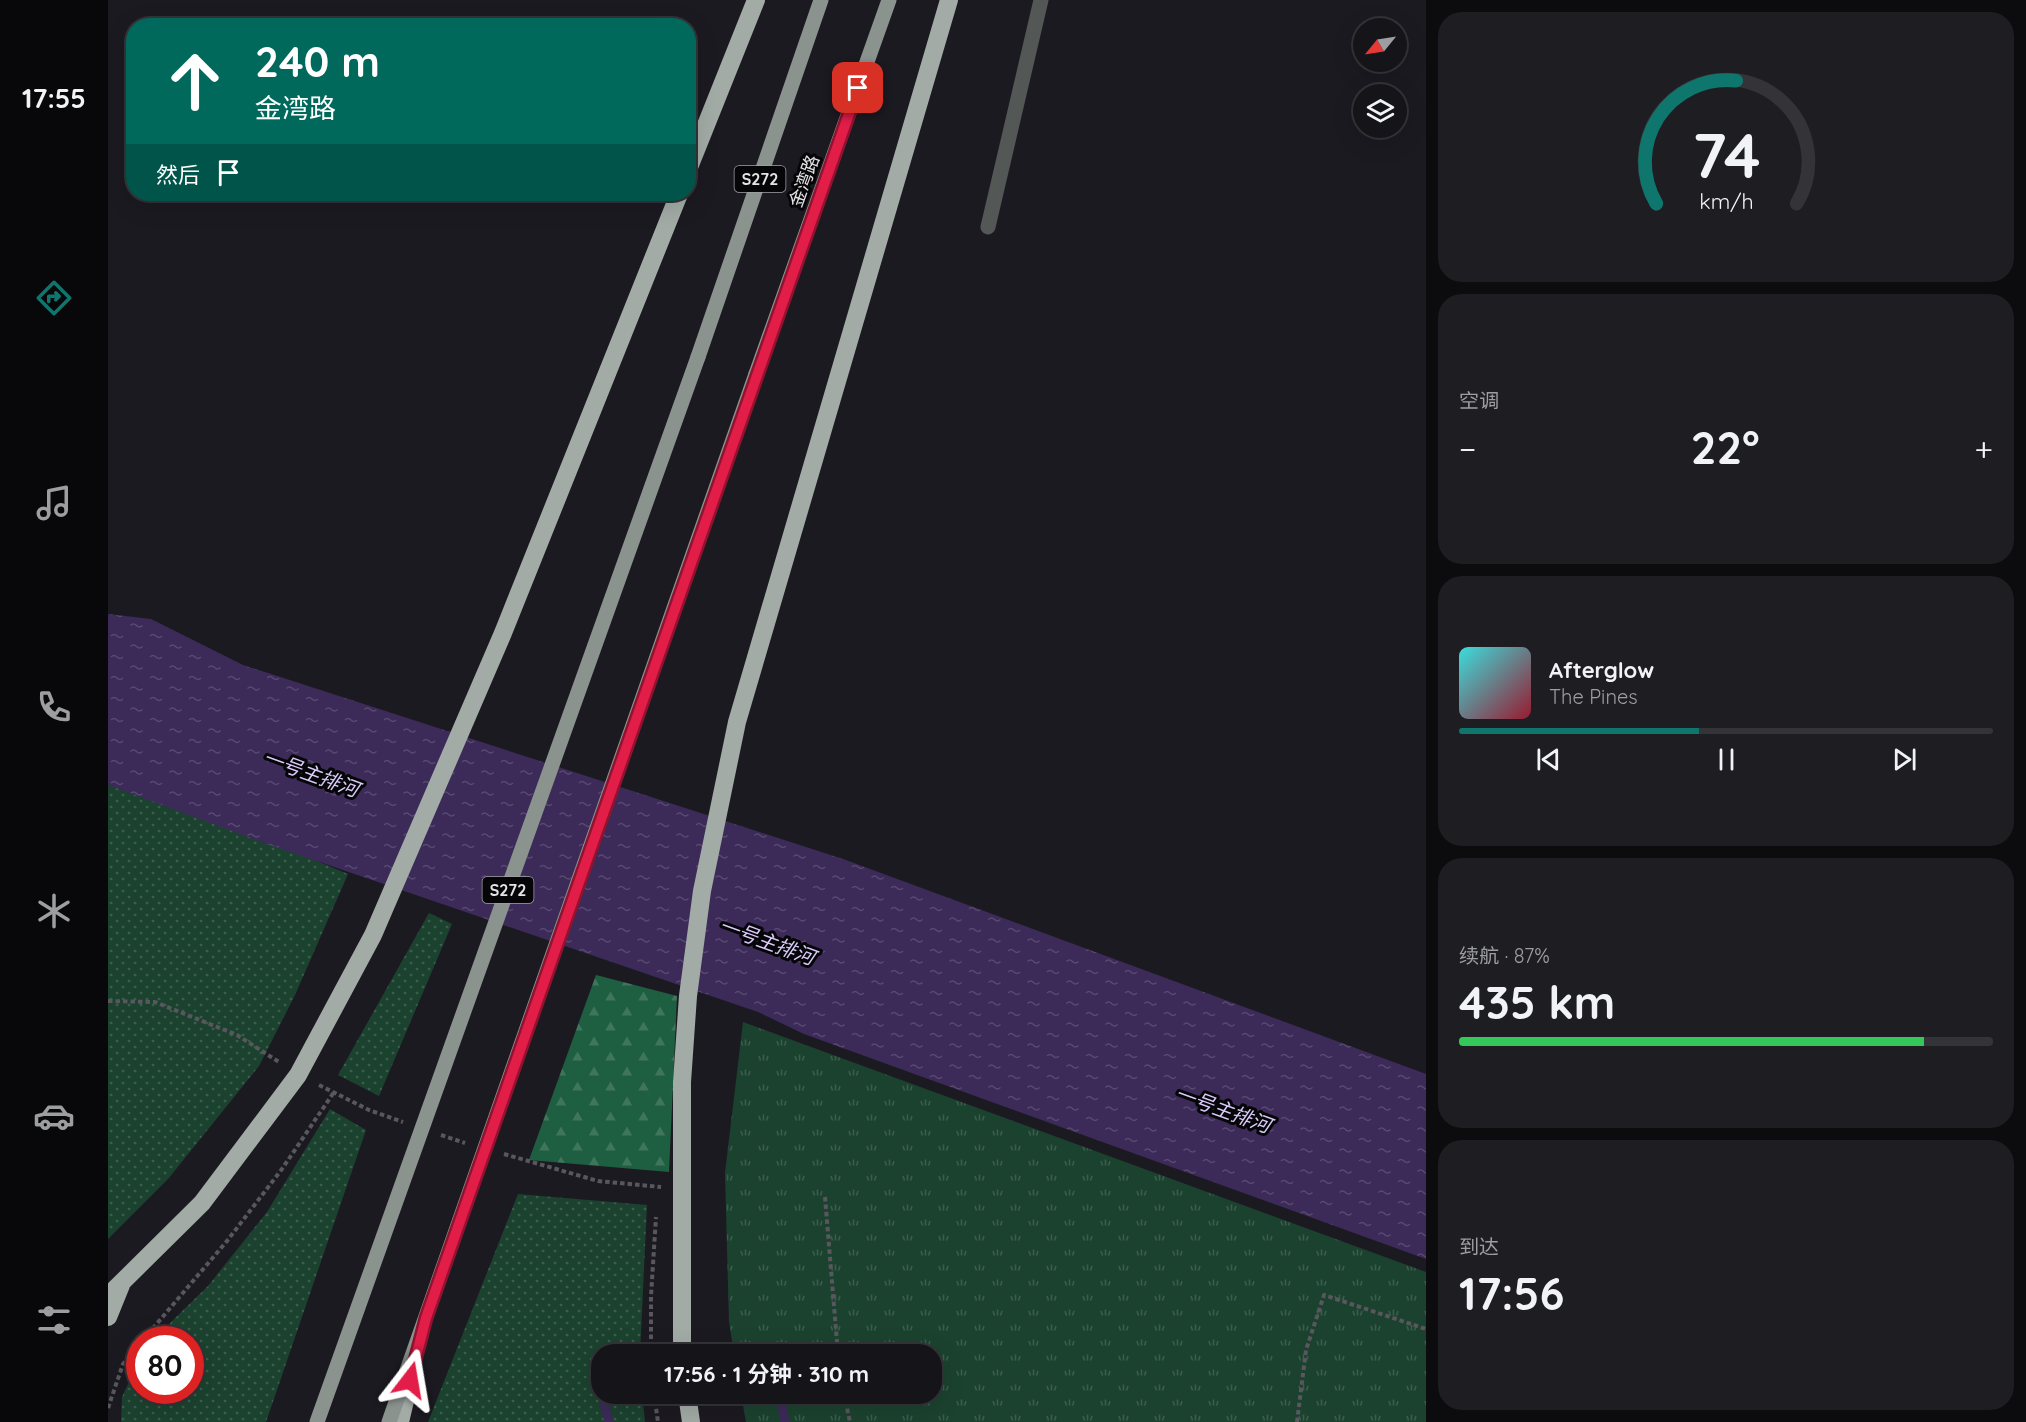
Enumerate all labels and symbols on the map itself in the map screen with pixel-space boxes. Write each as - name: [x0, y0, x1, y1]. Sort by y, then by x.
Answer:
- north arrow: [1353, 18, 1407, 72]
- pin: [832, 62, 883, 113]
- street label: 金湾路: [784, 152, 824, 210]
- road number: S272: [734, 166, 786, 192]
- water label: 一号主排河: [260, 744, 366, 803]
- road number: S272: [482, 877, 534, 903]
- water label: 一号主排河: [716, 912, 822, 971]
- water label: 一号主排河: [1172, 1080, 1278, 1139]
- speed limit sign: 80: [126, 1326, 204, 1404]
- position arrow: [378, 1348, 442, 1412]

